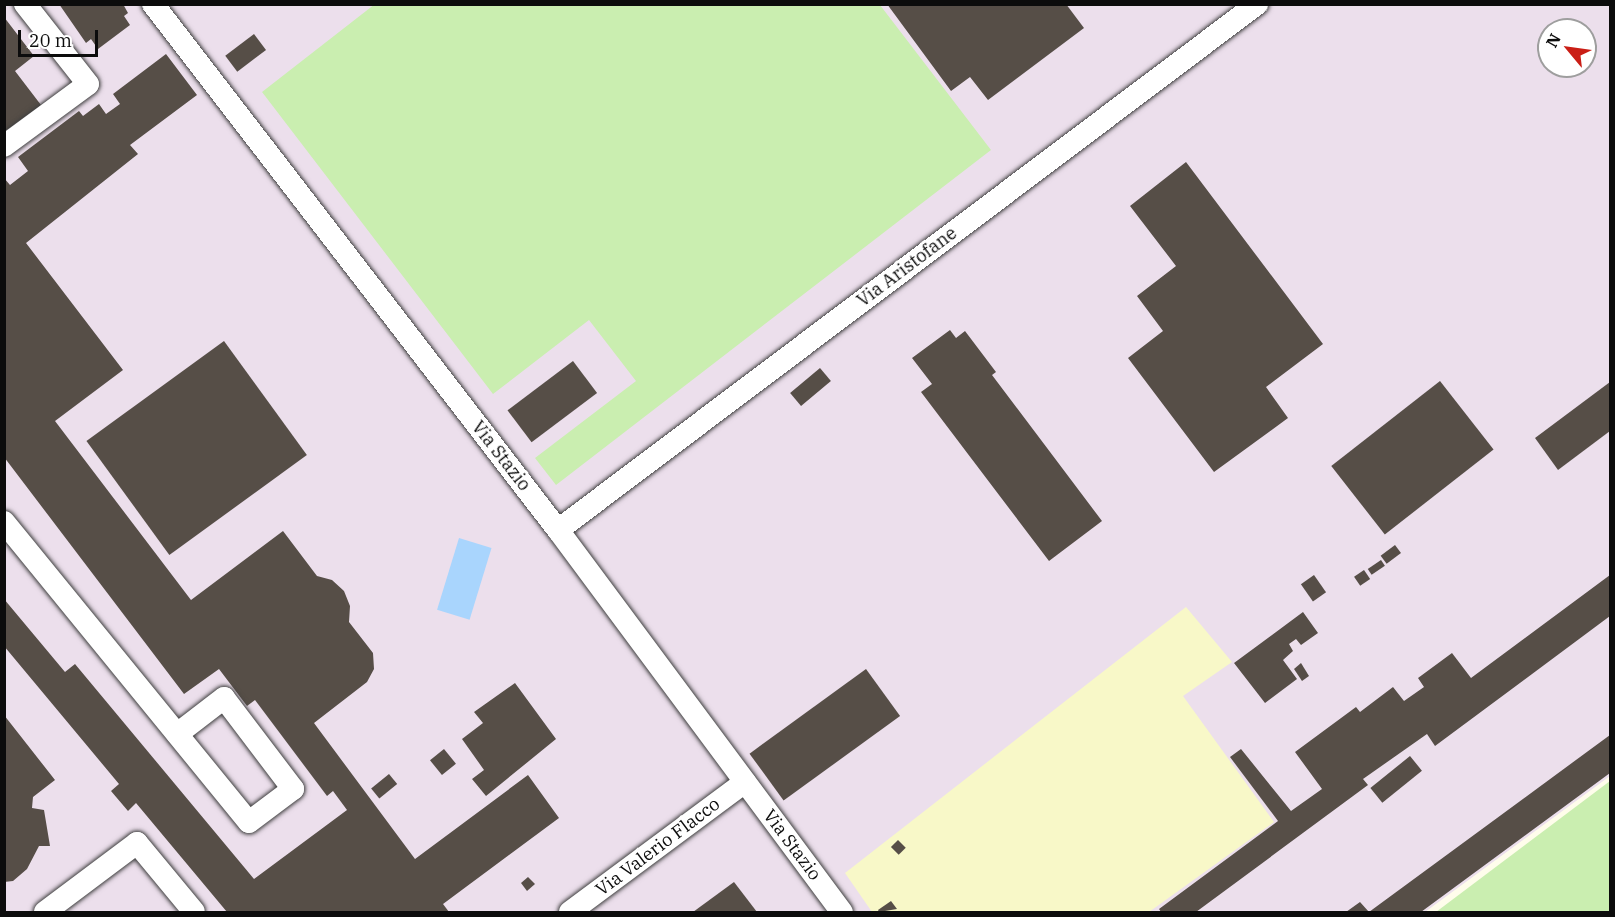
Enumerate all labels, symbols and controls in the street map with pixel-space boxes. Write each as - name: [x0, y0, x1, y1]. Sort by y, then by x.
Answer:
- scale bar: [21, 18, 100, 56]
- north arrow: [1537, 18, 1597, 78]
- text: 20 m: [29, 29, 72, 52]
- text: N: [1541, 30, 1565, 51]
- street label: Via Aristofane: [853, 222, 961, 312]
- street label: Via Stazio: [467, 417, 535, 495]
- street label: Via Valerio Flacco: [592, 793, 724, 901]
- street label: Via Stazio: [758, 805, 826, 885]

